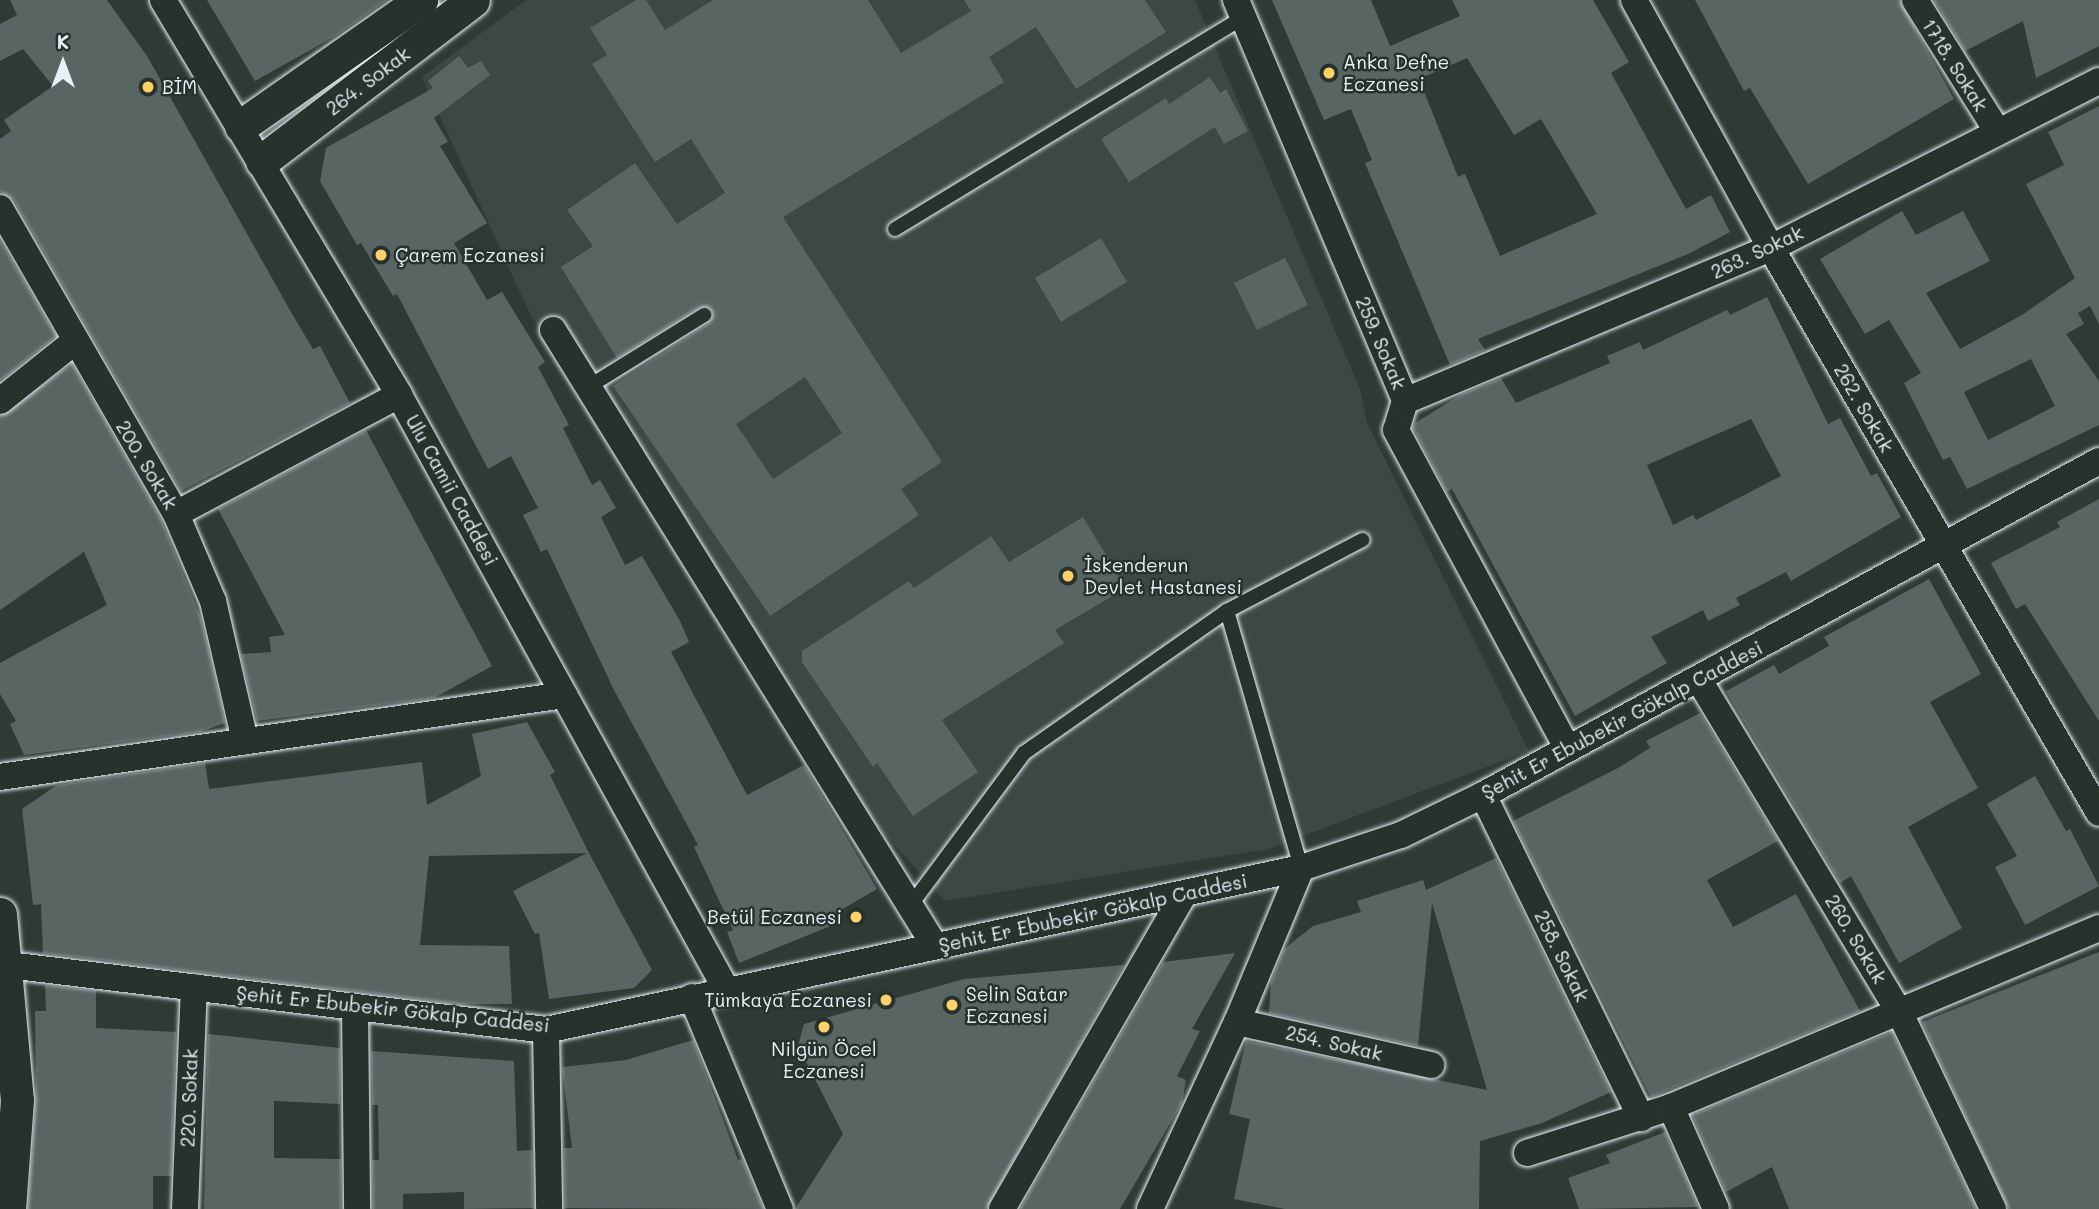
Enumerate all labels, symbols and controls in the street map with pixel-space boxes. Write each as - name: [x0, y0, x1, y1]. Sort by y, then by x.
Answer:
- street label: 1718. Sokak: [1918, 15, 1992, 115]
- north arrow: [28, 28, 98, 98]
- text: K: [57, 29, 69, 54]
- street label: 264. Sokak: [322, 42, 414, 120]
- place label: Anka Defne Eczanesi: [1343, 51, 1449, 95]
- marker: Anka Defne Eczanesi: [1321, 65, 1337, 81]
- place label: BİM: [162, 76, 197, 98]
- marker: BİM: [140, 79, 156, 95]
- street label: 263. Sokak: [1707, 221, 1807, 283]
- place label: Çarem Eczanesi: [395, 244, 545, 266]
- marker: Çarem Eczanesi: [373, 247, 389, 263]
- street label: 259. Sokak: [1351, 293, 1411, 393]
- street label: 262. Sokak: [1830, 360, 1898, 456]
- street label: Ulu Camii Caddesi: [401, 411, 503, 569]
- street label: 200. Sokak: [112, 416, 182, 514]
- place label: İskenderun Devlet Hastanesi: [1084, 554, 1242, 598]
- marker: İskenderun Devlet Hastanesi: [1058, 566, 1078, 586]
- street label: Şehit Er Ebubekir Gökalp Caddesi: [1478, 636, 1766, 804]
- street label: Şehit Er Ebubekir Gökalp Caddesi: [937, 869, 1249, 957]
- street label: 260. Sokak: [1821, 890, 1891, 988]
- place label: Betül Eczanesi: [707, 906, 842, 928]
- street label: 258. Sokak: [1530, 907, 1594, 1005]
- marker: Betül Eczanesi: [848, 909, 864, 925]
- street label: Şehit Er Ebubekir Gökalp Caddesi: [235, 981, 551, 1037]
- place label: Selin Satar Eczanesi: [966, 983, 1068, 1027]
- place label: Tümkaya Eczanesi: [704, 989, 872, 1011]
- marker: Tümkaya Eczanesi: [878, 992, 894, 1008]
- marker: Selin Satar Eczanesi: [944, 997, 960, 1013]
- marker: Nilgün Öcel Eczanesi: [816, 1019, 832, 1035]
- street label: 254. Sokak: [1283, 1021, 1385, 1065]
- place label: Nilgün Öcel Eczanesi: [771, 1038, 877, 1082]
- street label: 220. Sokak: [176, 1048, 202, 1148]

